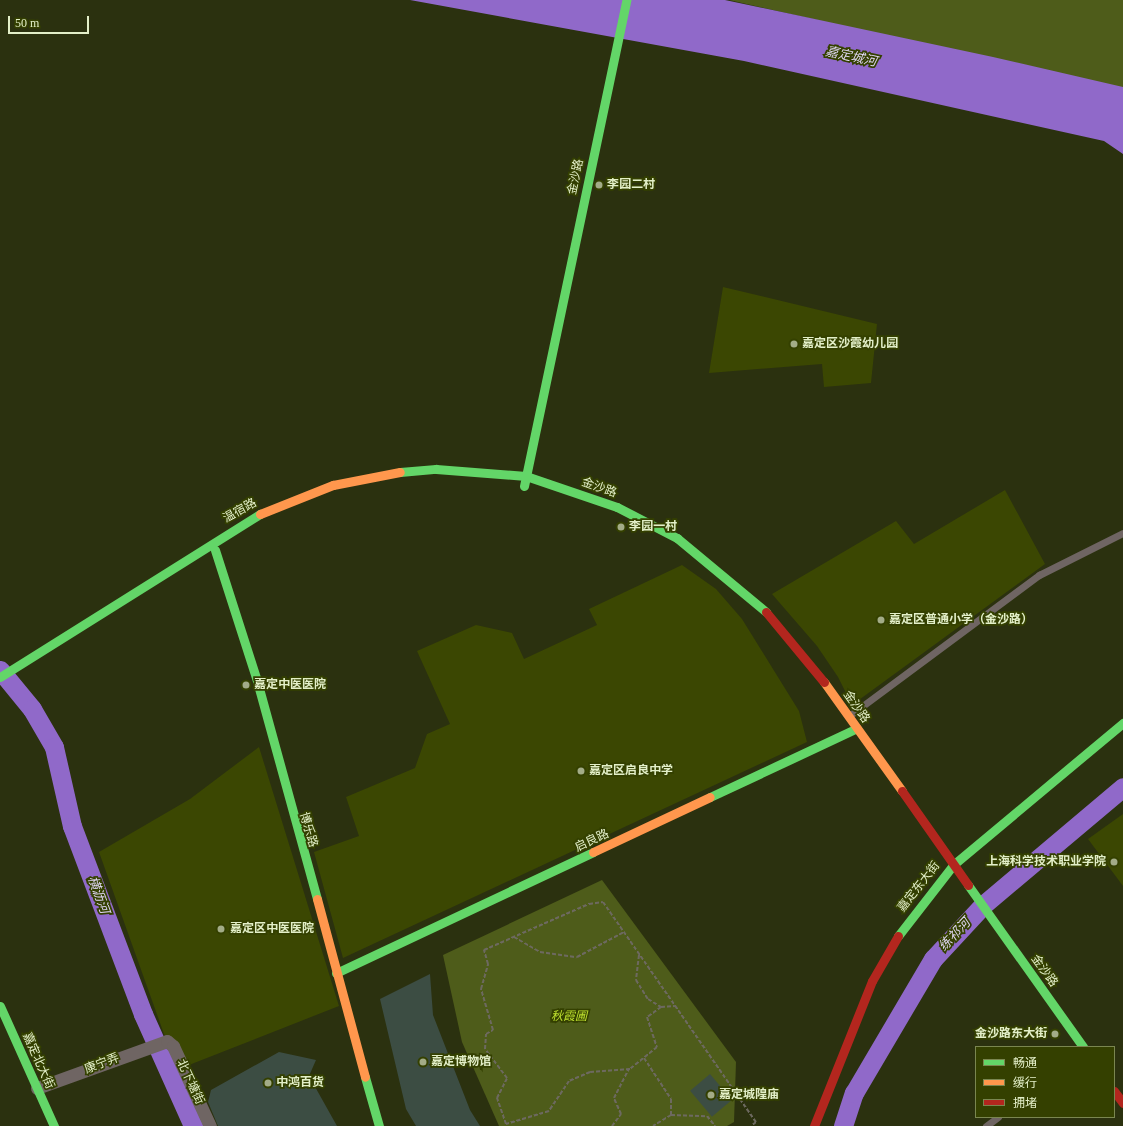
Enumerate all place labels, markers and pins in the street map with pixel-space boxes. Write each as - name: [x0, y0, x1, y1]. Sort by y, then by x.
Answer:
- place label: 李园二村: [607, 178, 655, 192]
- marker: 李园二村: [594, 180, 604, 190]
- place label: 嘉定区沙霞幼儿园: [802, 337, 898, 351]
- marker: 嘉定区沙霞幼儿园: [789, 339, 799, 349]
- place label: 李园一村: [629, 520, 677, 534]
- marker: 李园一村: [616, 522, 626, 532]
- place label: 嘉定区普通小学（金沙路）: [889, 613, 1033, 627]
- marker: 嘉定区普通小学（金沙路）: [876, 615, 886, 625]
- place label: 嘉定中医医院: [254, 678, 326, 692]
- marker: 嘉定中医医院: [241, 680, 251, 690]
- place label: 嘉定区启良中学: [589, 764, 673, 778]
- marker: 嘉定区启良中学: [576, 766, 586, 776]
- place label: 上海科学技术职业学院: [986, 855, 1106, 869]
- marker: 上海科学技术职业学院: [1109, 857, 1119, 867]
- place label: 嘉定区中医医院: [230, 922, 314, 936]
- marker: 嘉定区中医医院: [215, 923, 227, 935]
- place label: 金沙路东大街: [975, 1027, 1047, 1041]
- marker: 金沙路东大街: [1050, 1029, 1060, 1039]
- place label: 嘉定博物馆: [431, 1055, 491, 1069]
- marker: 嘉定博物馆: [418, 1057, 428, 1067]
- place label: 中鸿百货: [276, 1076, 324, 1090]
- marker: 中鸿百货: [263, 1078, 273, 1088]
- place label: 嘉定城隍庙: [719, 1088, 779, 1102]
- marker: 嘉定城隍庙: [706, 1090, 716, 1100]

